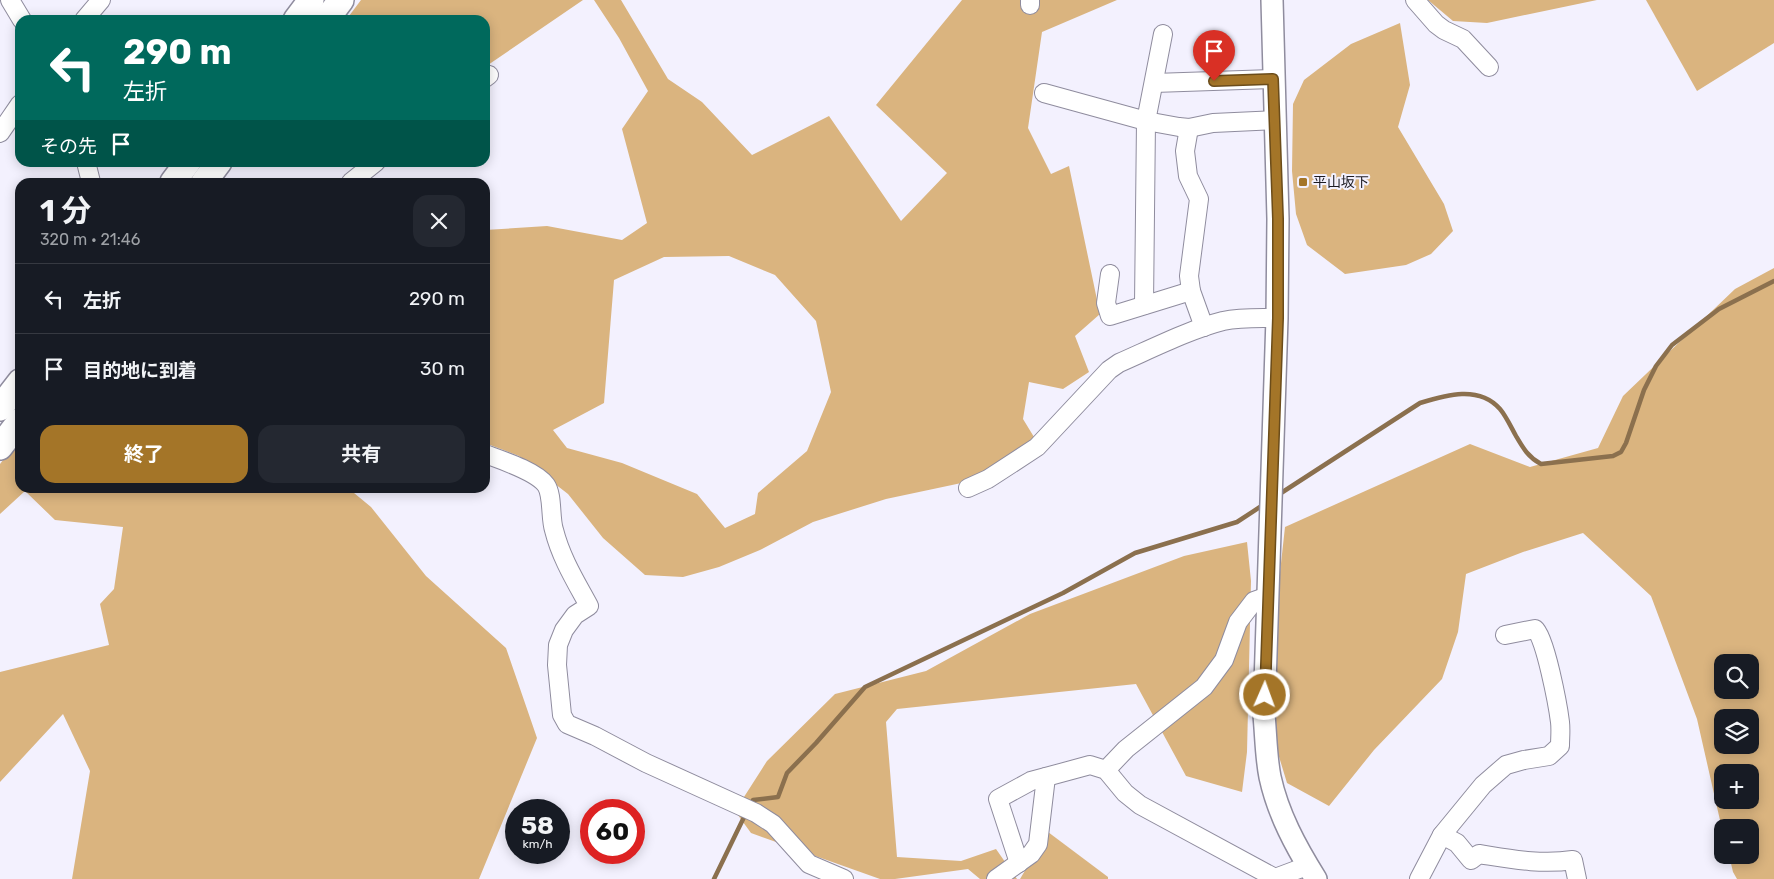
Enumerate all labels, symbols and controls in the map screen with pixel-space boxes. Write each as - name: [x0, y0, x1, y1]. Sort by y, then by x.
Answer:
- pin: [1193, 30, 1235, 81]
- text: 290 m: [123, 31, 232, 73]
- icon: left: [40, 35, 105, 100]
- icon: arrive: [1200, 37, 1228, 65]
- text: 左折: [123, 78, 167, 105]
- icon: arrive: [107, 130, 135, 158]
- text: その先: [40, 135, 97, 158]
- place label: 平山坂下: [1313, 174, 1369, 191]
- marker: 平山坂下: [1297, 176, 1309, 188]
- text: 1 分: [40, 193, 91, 229]
- button: close: [413, 195, 465, 247]
- text: 320 m · 21:46: [40, 230, 140, 249]
- icon: left: [40, 285, 68, 313]
- text: 290 m: [409, 287, 465, 310]
- text: 左折: [83, 289, 121, 312]
- icon: arrive: [40, 355, 68, 383]
- text: 30 m: [420, 357, 465, 380]
- text: 目的地に到着: [83, 359, 197, 382]
- button: 終了: [40, 425, 248, 483]
- button: 共有: [258, 425, 465, 483]
- map controls: [1714, 654, 1759, 864]
- button: search: [1714, 654, 1759, 699]
- position arrow: [1238, 668, 1290, 720]
- button: layers: [1714, 709, 1759, 754]
- button: +: [1714, 764, 1759, 809]
- speed limit sign: 60: [580, 799, 645, 864]
- text: 58: [521, 811, 554, 840]
- button: −: [1714, 819, 1759, 864]
- text: km/h: [523, 837, 552, 851]

